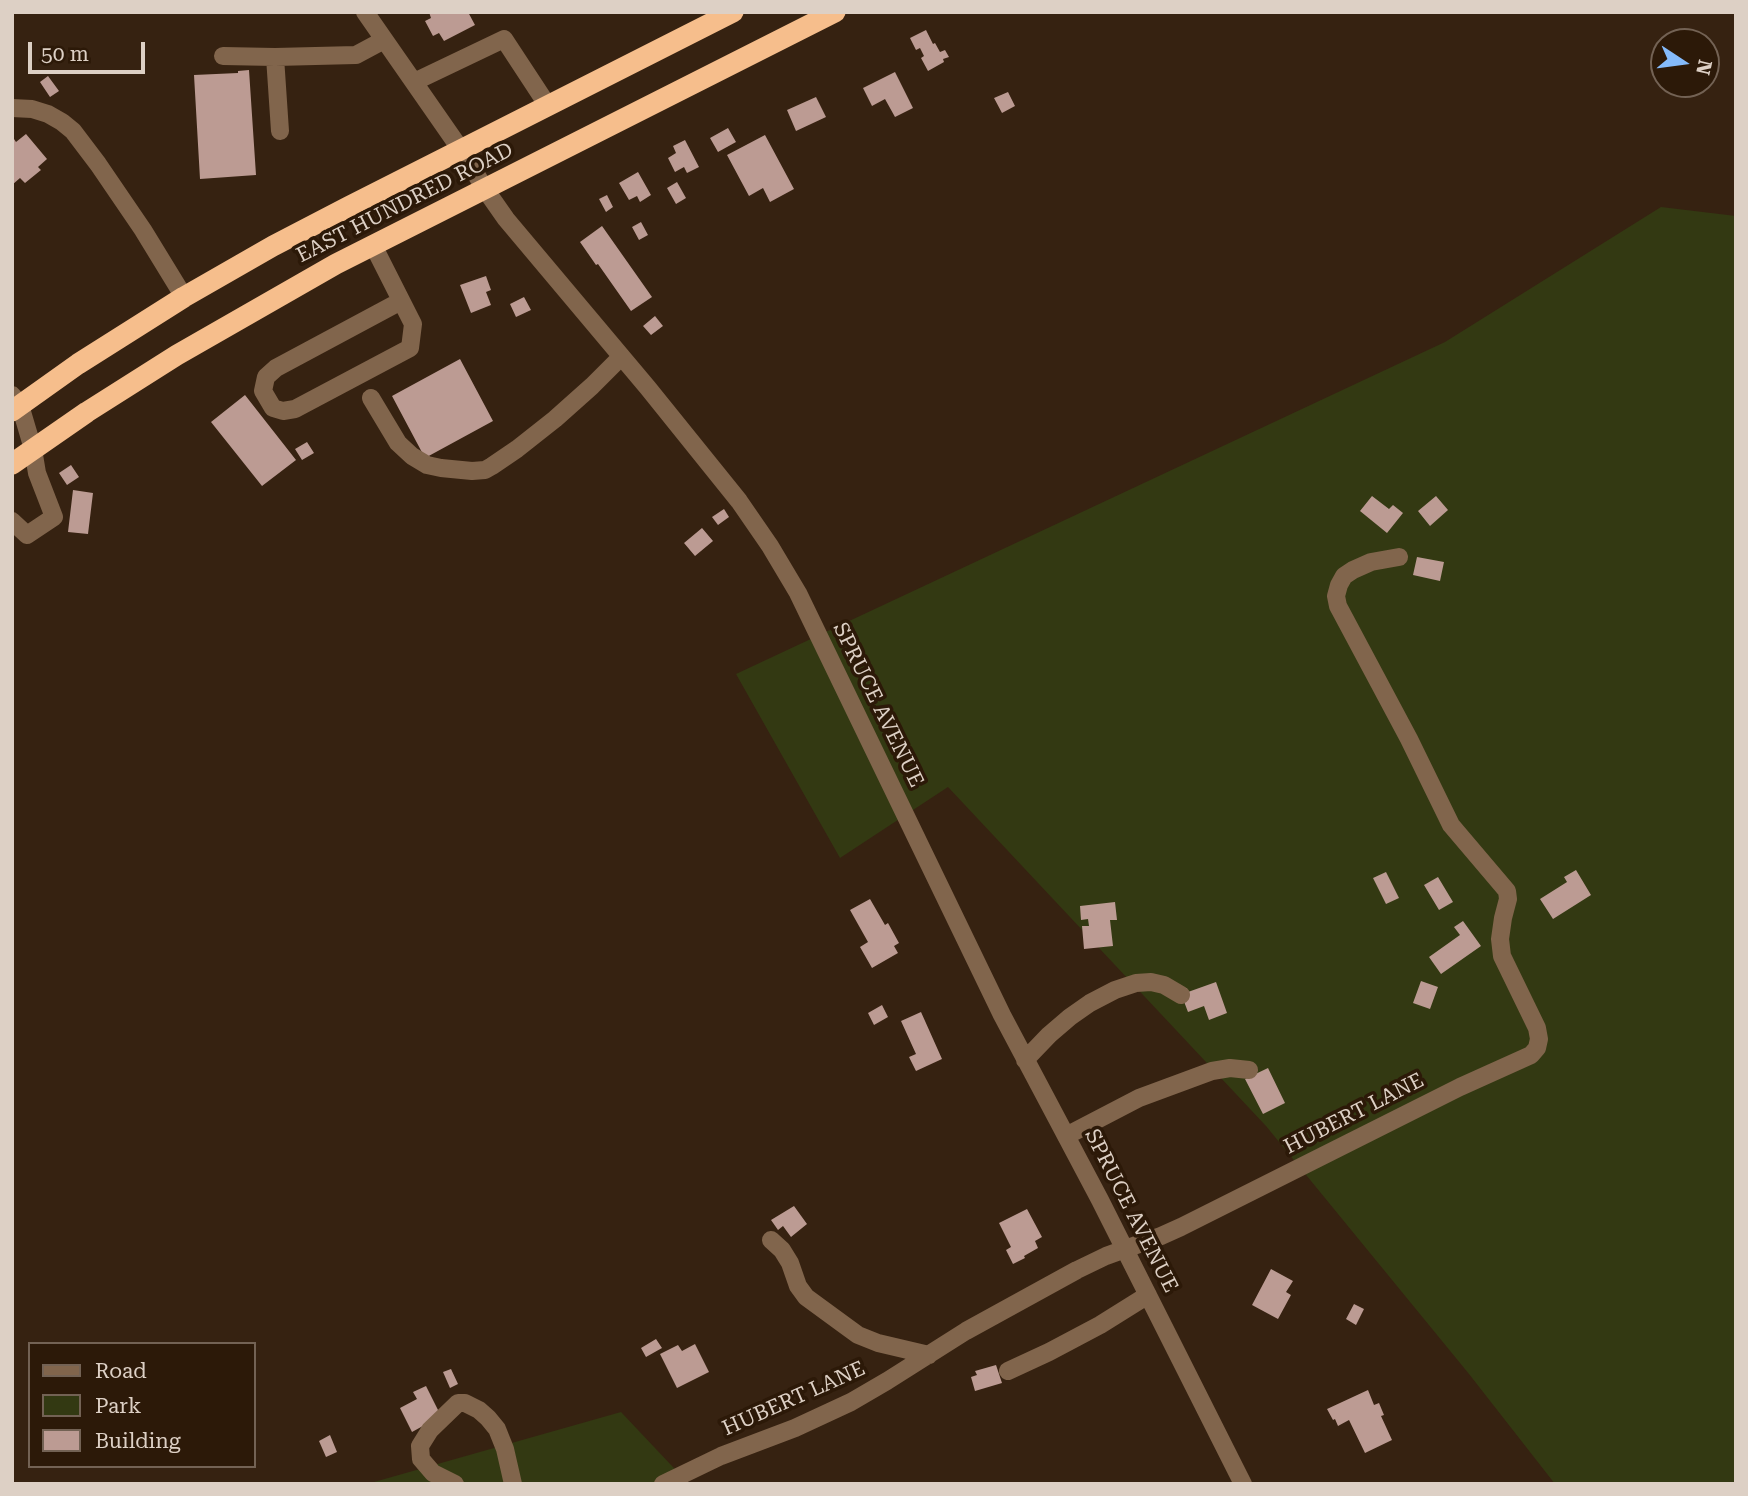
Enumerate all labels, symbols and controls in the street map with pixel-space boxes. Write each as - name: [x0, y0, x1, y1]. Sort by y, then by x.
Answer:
- scale bar: [32, 28, 149, 72]
- north arrow: [1650, 28, 1720, 98]
- text: 50 m: [41, 42, 89, 66]
- text: N: [1691, 58, 1717, 77]
- street label: EAST HUNDRED ROAD: [293, 137, 517, 269]
- street label: SPRUCE AVENUE: [827, 619, 929, 791]
- street label: HUBERT LANE: [1280, 1068, 1428, 1160]
- street label: SPRUCE AVENUE: [1079, 1125, 1183, 1297]
- legend: [28, 1342, 256, 1468]
- street label: HUBERT LANE: [719, 1356, 869, 1442]
- text: Road: [95, 1359, 147, 1383]
- text: Park: [95, 1394, 141, 1418]
- text: Building: [95, 1429, 181, 1453]

